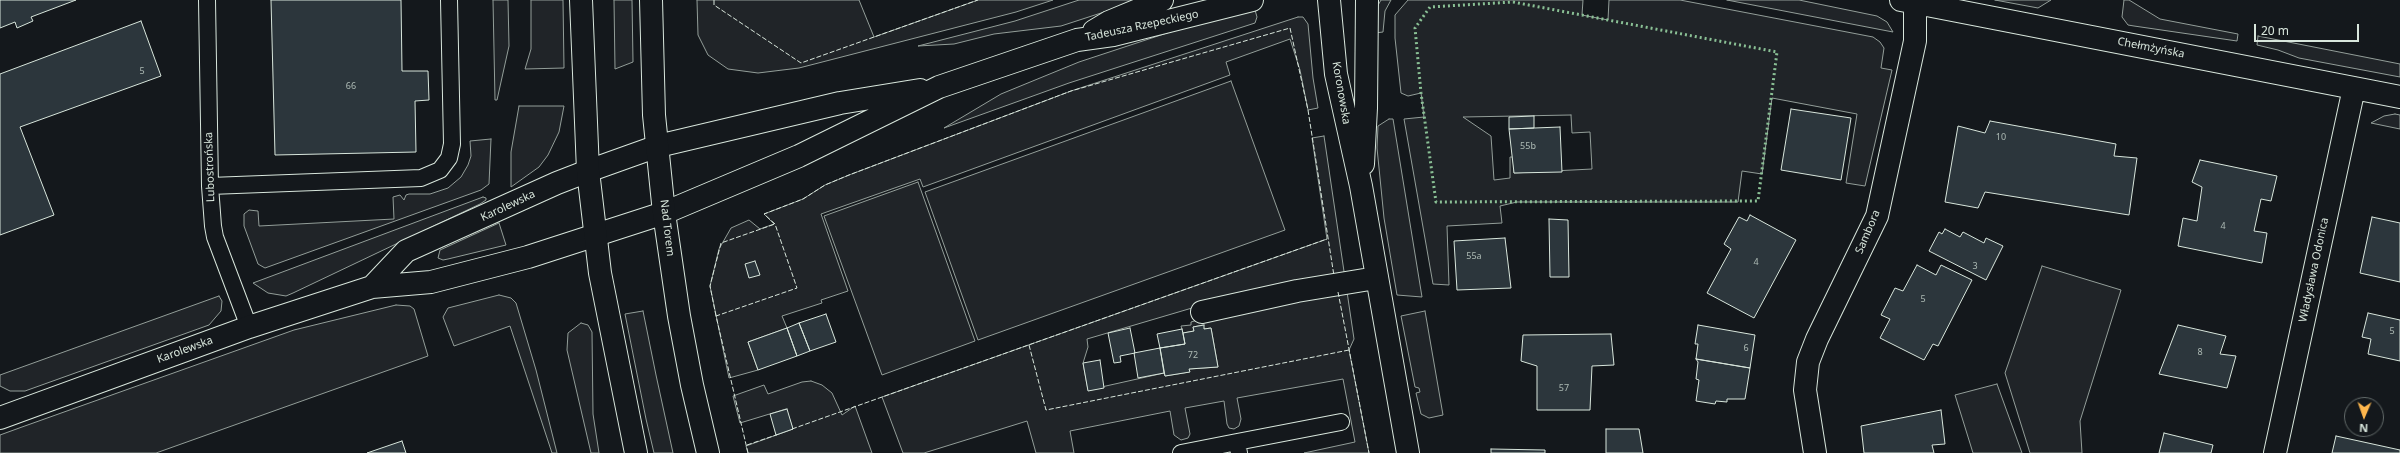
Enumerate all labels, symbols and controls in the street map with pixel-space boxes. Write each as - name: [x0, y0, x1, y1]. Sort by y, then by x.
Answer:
- street label: Tadeusza Rzepeckiego: [1084, 8, 1200, 44]
- scale bar: [2256, 16, 2361, 42]
- text: 20 m: [2261, 22, 2289, 39]
- street label: Chełmżyńska: [2116, 35, 2186, 61]
- street label: Koronowska: [1329, 61, 1353, 125]
- house number: 5: [139, 66, 145, 76]
- house number: 66: [346, 81, 356, 91]
- street label: Lubostrońska: [202, 132, 218, 202]
- house number: 10: [1996, 132, 2006, 142]
- house number: 55b: [1520, 141, 1536, 151]
- street label: Karolewska: [479, 188, 537, 224]
- street label: Nad Torem: [657, 199, 677, 257]
- street label: Sambora: [1853, 208, 1883, 256]
- street label: Władysława Odonica: [2296, 216, 2332, 324]
- house number: 4: [2220, 221, 2226, 231]
- house number: 55a: [1466, 251, 1482, 261]
- house number: 4: [1753, 257, 1759, 267]
- house number: 3: [1972, 261, 1978, 271]
- house number: 5: [1920, 294, 1926, 304]
- house number: 5: [2389, 326, 2395, 336]
- street label: Karolewska: [155, 334, 215, 366]
- house number: 6: [1743, 343, 1749, 353]
- house number: 8: [2197, 347, 2203, 357]
- house number: 72: [1188, 350, 1198, 360]
- house number: 57: [1559, 383, 1569, 393]
- north arrow: [2344, 397, 2384, 437]
- text: N: [2359, 421, 2368, 436]

